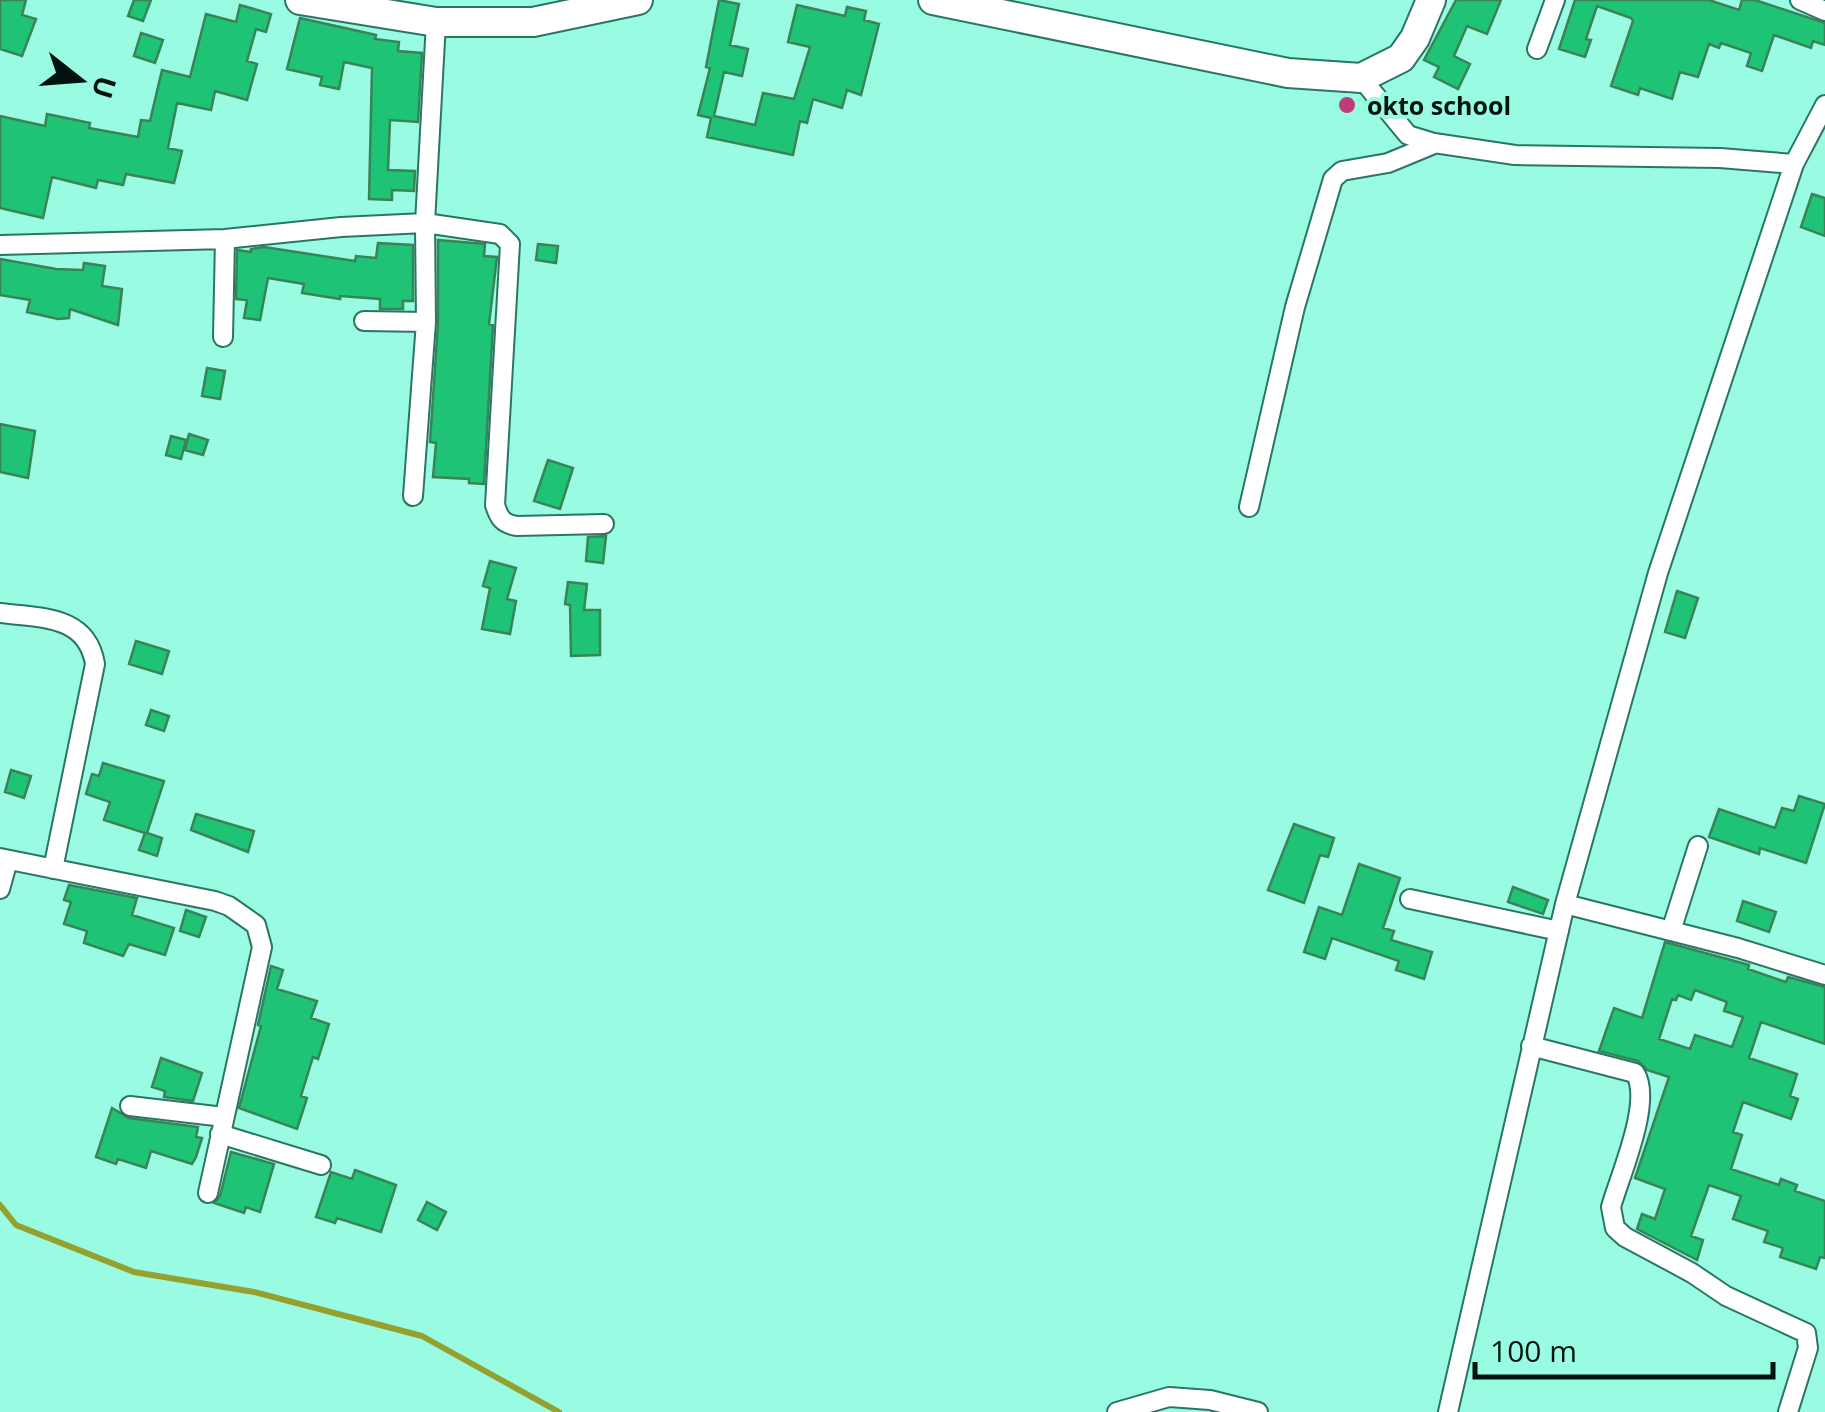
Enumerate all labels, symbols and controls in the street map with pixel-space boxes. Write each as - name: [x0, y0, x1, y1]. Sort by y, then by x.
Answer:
- north arrow: [30, 30, 130, 130]
- text: U: [84, 72, 126, 103]
- place label: okto school: [1367, 88, 1511, 122]
- marker: okto school: [1336, 94, 1358, 116]
- scale bar: [1475, 1317, 1772, 1379]
- text: 100 m: [1490, 1330, 1577, 1371]

